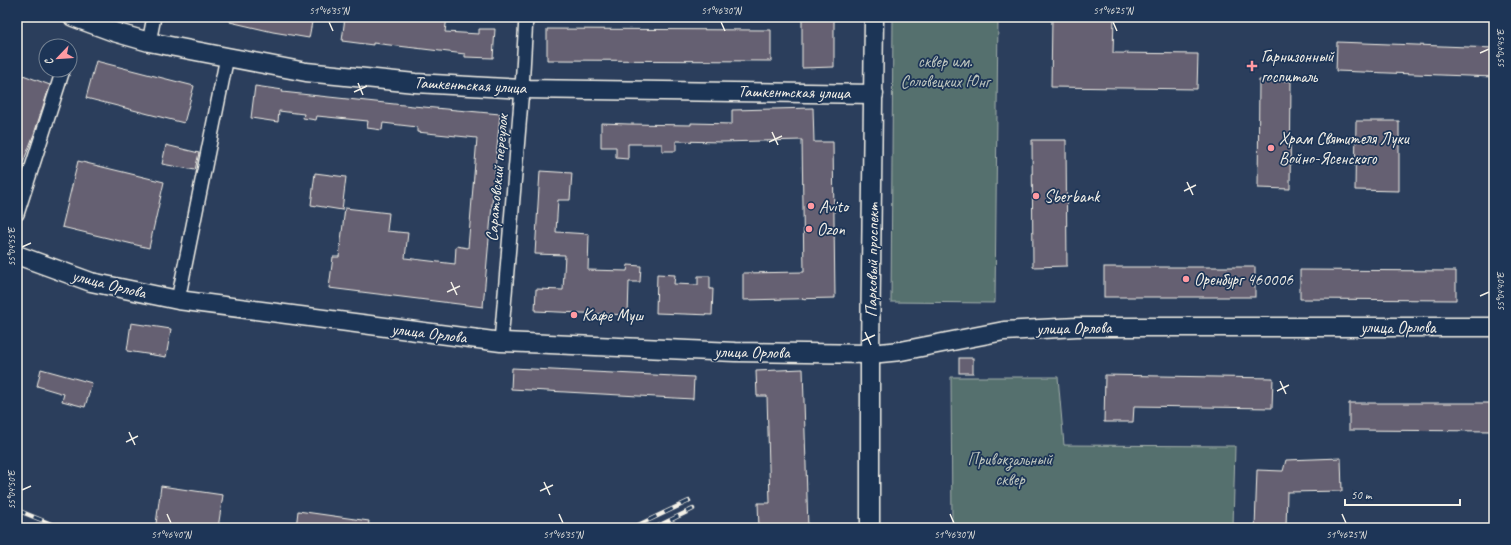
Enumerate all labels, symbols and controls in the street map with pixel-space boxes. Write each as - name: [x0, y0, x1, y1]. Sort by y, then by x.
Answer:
- text: 51°46'35"N: [309, 4, 351, 17]
- text: 51°46'30"N: [701, 4, 743, 17]
- text: 51°46'25"N: [1093, 4, 1135, 17]
- text: 55°04'45"E: [1494, 28, 1507, 68]
- north arrow: [38, 38, 78, 78]
- place label: Гарнизонный госпиталь: [1261, 46, 1335, 87]
- park label: сквер им. Соловецких Юнг: [900, 51, 992, 92]
- text: С: [41, 55, 56, 68]
- marker: Гарнизонный госпиталь: [1246, 60, 1258, 72]
- street label: Ташкентская улица: [413, 72, 528, 99]
- street label: Ташкентская улица: [738, 81, 852, 104]
- street label: Саратовский переулок: [481, 112, 513, 242]
- place label: Храм Святителя Луки Войно-Ясенского: [1279, 128, 1410, 169]
- marker: Храм Святителя Луки Войно-Ясенского: [1266, 143, 1276, 153]
- place label: Sberbank: [1044, 186, 1101, 207]
- marker: Sberbank: [1031, 191, 1041, 201]
- place label: Avito: [819, 196, 850, 217]
- marker: Avito: [806, 201, 816, 211]
- street label: Парковый проспект: [860, 202, 884, 318]
- place label: Ozon: [817, 219, 845, 240]
- marker: Ozon: [804, 224, 814, 234]
- text: 55°04'55"E: [5, 226, 18, 266]
- street label: улица Орлова: [69, 264, 149, 304]
- place label: Оренбург 460006: [1194, 269, 1294, 290]
- text: 55°04'40"E: [1494, 271, 1507, 311]
- marker: Оренбург 460006: [1181, 274, 1191, 284]
- place label: Кафе Муш: [582, 305, 644, 326]
- marker: Кафе Муш: [569, 310, 579, 320]
- street label: улица Орлова: [1035, 317, 1113, 339]
- street label: улица Орлова: [1359, 317, 1437, 338]
- street label: улица Орлова: [389, 318, 469, 348]
- street label: улица Орлова: [713, 341, 791, 363]
- park label: Привокзальный сквер: [968, 449, 1053, 490]
- text: 55°04'50"E: [5, 469, 18, 509]
- scale bar: [1345, 481, 1460, 507]
- text: 50 m: [1351, 487, 1373, 503]
- text: 51°46'40"N: [151, 528, 193, 541]
- text: 51°46'35"N: [543, 528, 585, 541]
- text: 51°46'30"N: [934, 528, 976, 541]
- text: 51°46'25"N: [1326, 528, 1368, 541]

